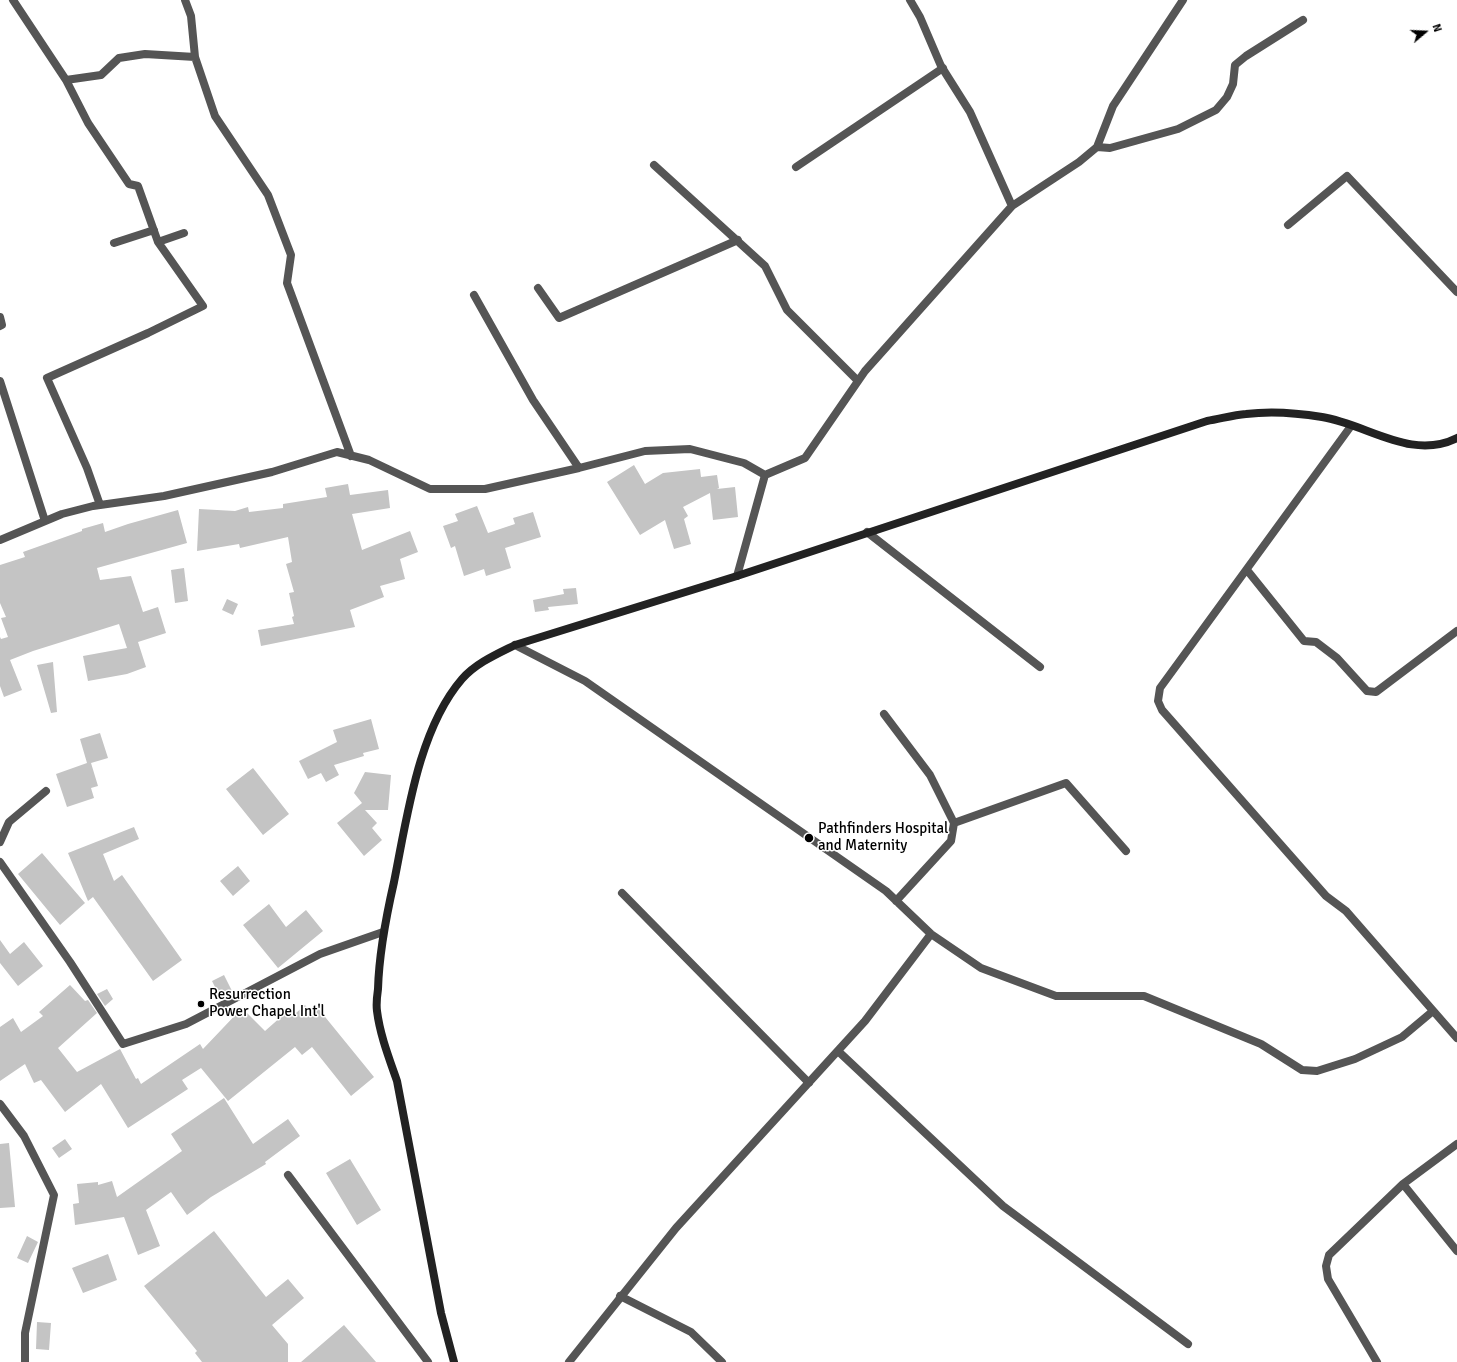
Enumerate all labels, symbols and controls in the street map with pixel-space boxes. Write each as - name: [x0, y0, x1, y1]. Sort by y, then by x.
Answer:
- north arrow: [1405, 12, 1445, 52]
- text: N: [1429, 22, 1444, 34]
- place label: Pathfinders Hospital and Maternity: [818, 820, 948, 855]
- marker: Pathfinders Hospital and Maternity: [803, 832, 815, 844]
- place label: Resurrection Power Chapel Int'l: [209, 986, 325, 1021]
- marker: Resurrection Power Chapel Int'l: [196, 999, 206, 1009]

